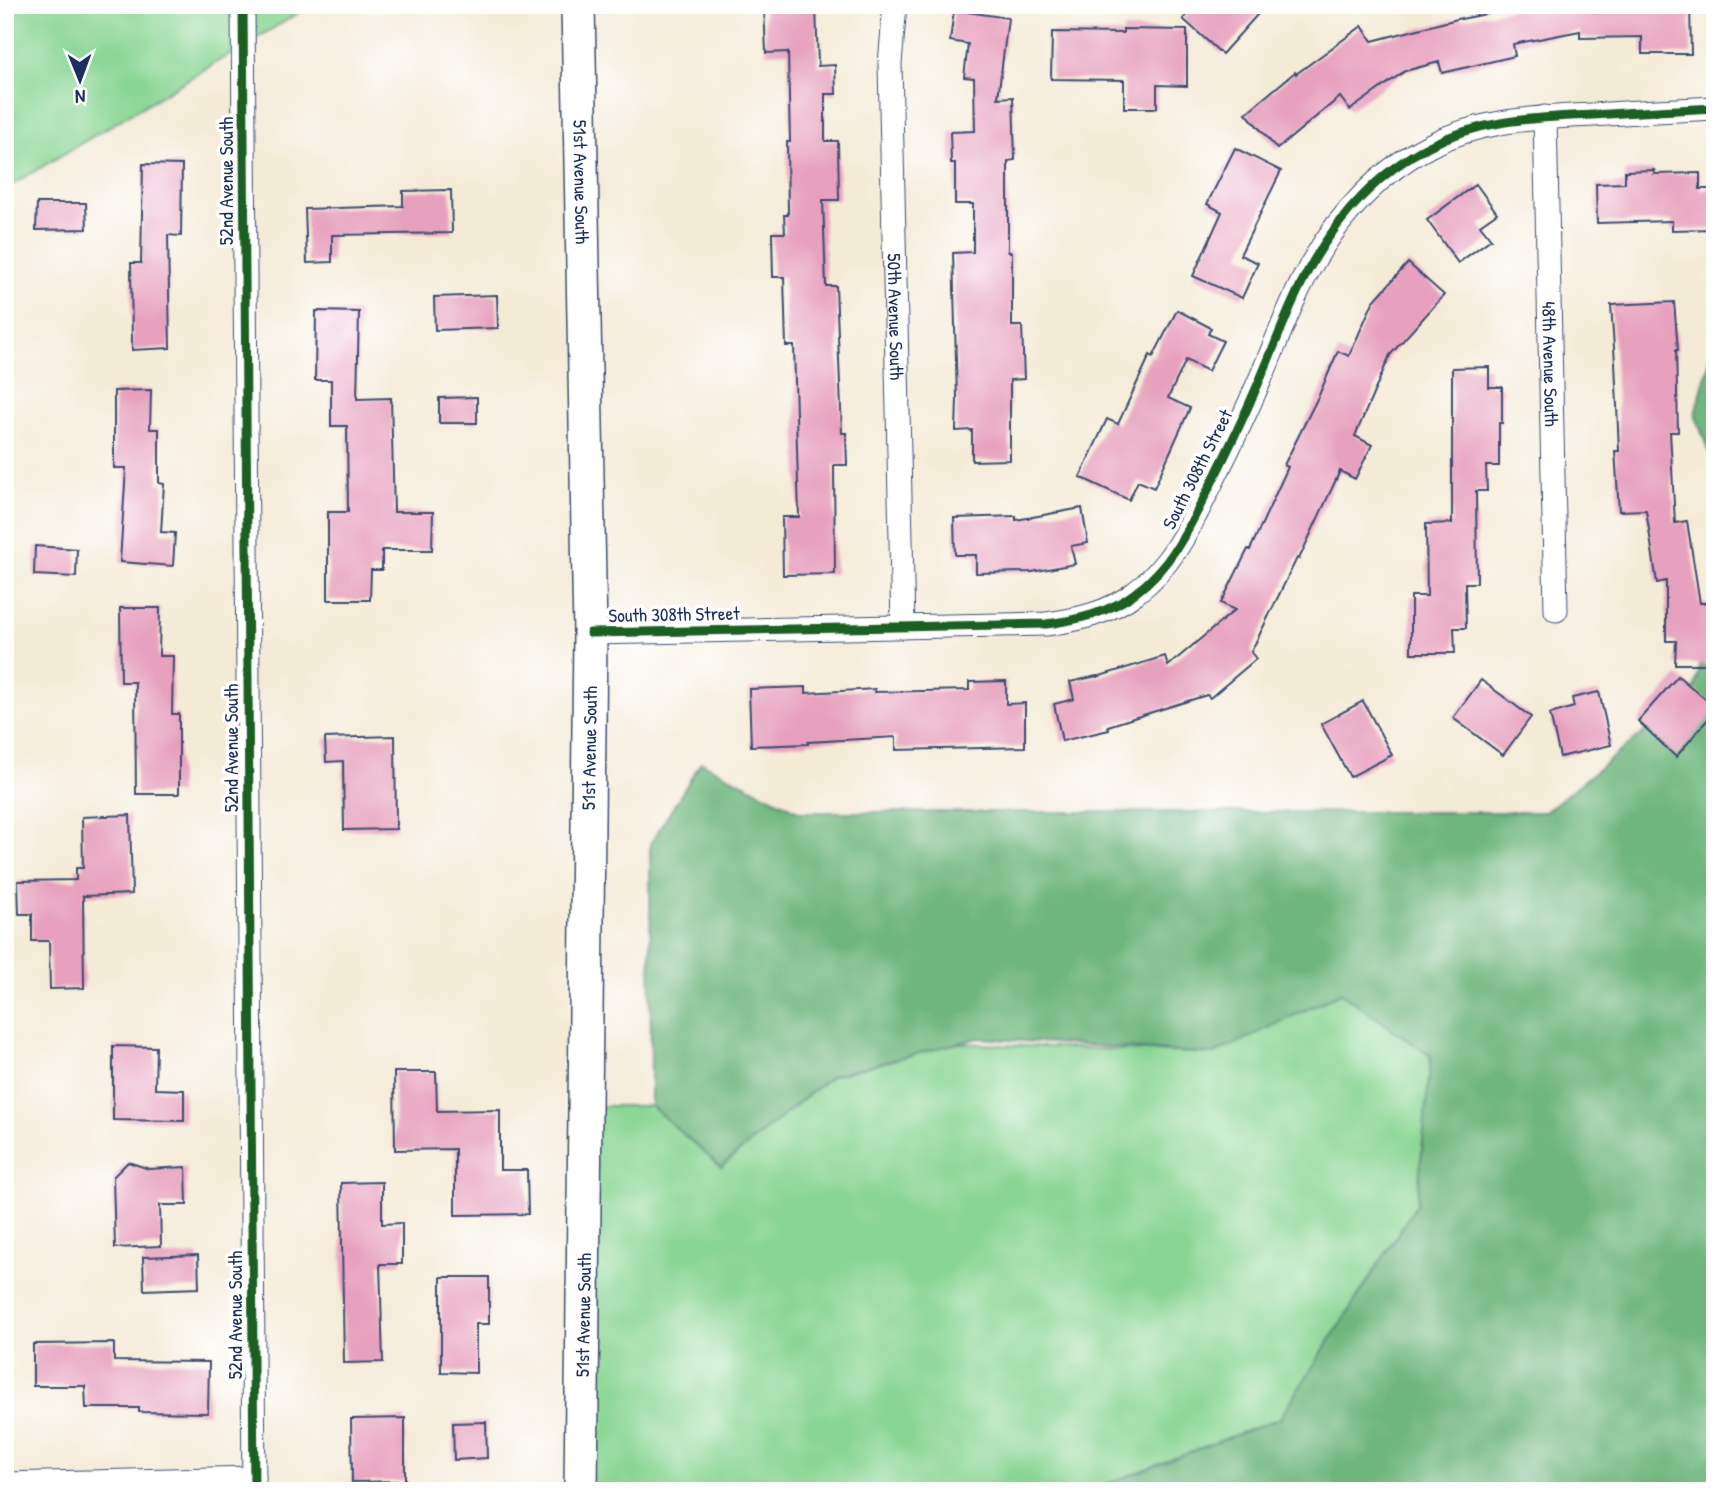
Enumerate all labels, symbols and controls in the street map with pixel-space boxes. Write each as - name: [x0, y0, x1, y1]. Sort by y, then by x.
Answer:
- north arrow: [46, 46, 116, 116]
- text: N: [75, 84, 86, 110]
- street label: 52nd Avenue South: [213, 117, 239, 245]
- street label: 51st Avenue South: [567, 120, 596, 244]
- street label: 50th Avenue South: [881, 253, 910, 380]
- street label: 48th Avenue South: [1536, 301, 1565, 427]
- street label: South 308th Street: [1156, 404, 1239, 533]
- street label: South 308th Street: [608, 600, 740, 628]
- street label: 52nd Avenue South: [218, 684, 244, 812]
- street label: 51st Avenue South: [575, 686, 603, 810]
- street label: 52nd Avenue South: [222, 1251, 248, 1379]
- street label: 51st Avenue South: [569, 1253, 597, 1377]

